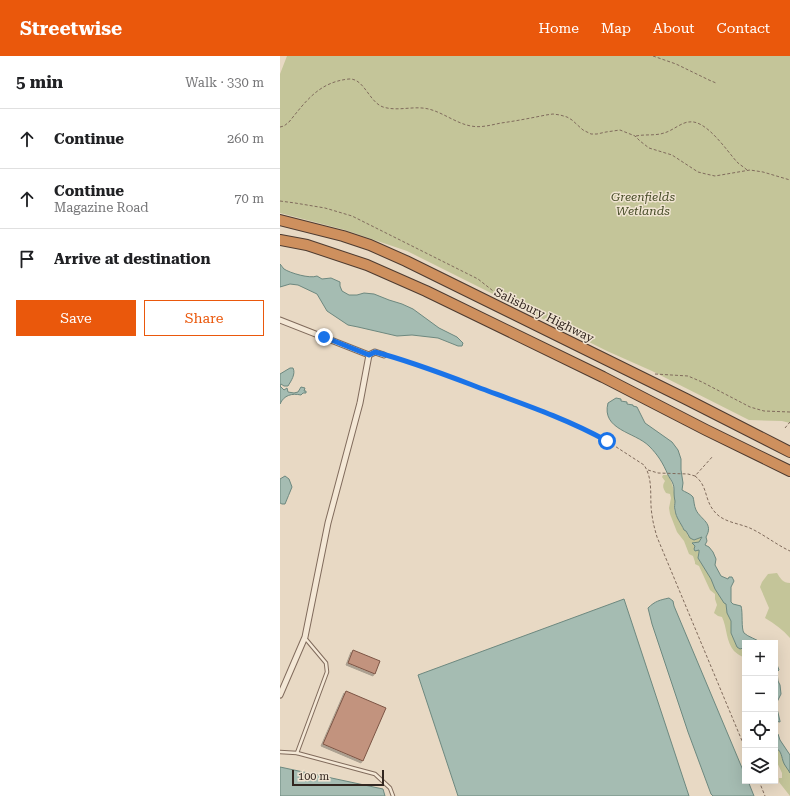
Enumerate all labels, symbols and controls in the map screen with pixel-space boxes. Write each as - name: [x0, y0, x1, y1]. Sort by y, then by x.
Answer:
- text: Streetwise: [20, 17, 122, 40]
- text: Home: [538, 20, 579, 36]
- text: Map: [601, 20, 631, 36]
- text: About: [653, 20, 695, 36]
- text: Contact: [717, 20, 770, 36]
- text: 5 min: [16, 72, 63, 92]
- text: Walk · 330 m: [185, 75, 264, 90]
- icon: ahead: [16, 128, 38, 150]
- text: Continue: [54, 130, 124, 148]
- text: 260 m: [227, 131, 264, 146]
- text: Continue: [54, 182, 124, 200]
- icon: ahead: [16, 188, 38, 210]
- park label: Greenfields Wetlands: [611, 190, 675, 218]
- text: 70 m: [234, 191, 264, 206]
- text: Magazine Road: [54, 200, 149, 215]
- icon: arrive: [16, 248, 38, 270]
- text: Arrive at destination: [54, 250, 210, 268]
- street label: Salisbury Highway: [492, 285, 597, 346]
- button: Save: [16, 300, 136, 336]
- button: Share: [144, 300, 264, 336]
- route end: [315, 328, 333, 346]
- route start: [598, 432, 616, 450]
- map controls: [742, 640, 778, 784]
- button: +: [742, 640, 778, 676]
- button: −: [742, 676, 778, 712]
- button: locate: [742, 712, 778, 748]
- button: layers: [742, 748, 778, 784]
- scale bar: [292, 768, 384, 787]
- text: 100 m: [298, 770, 329, 783]

